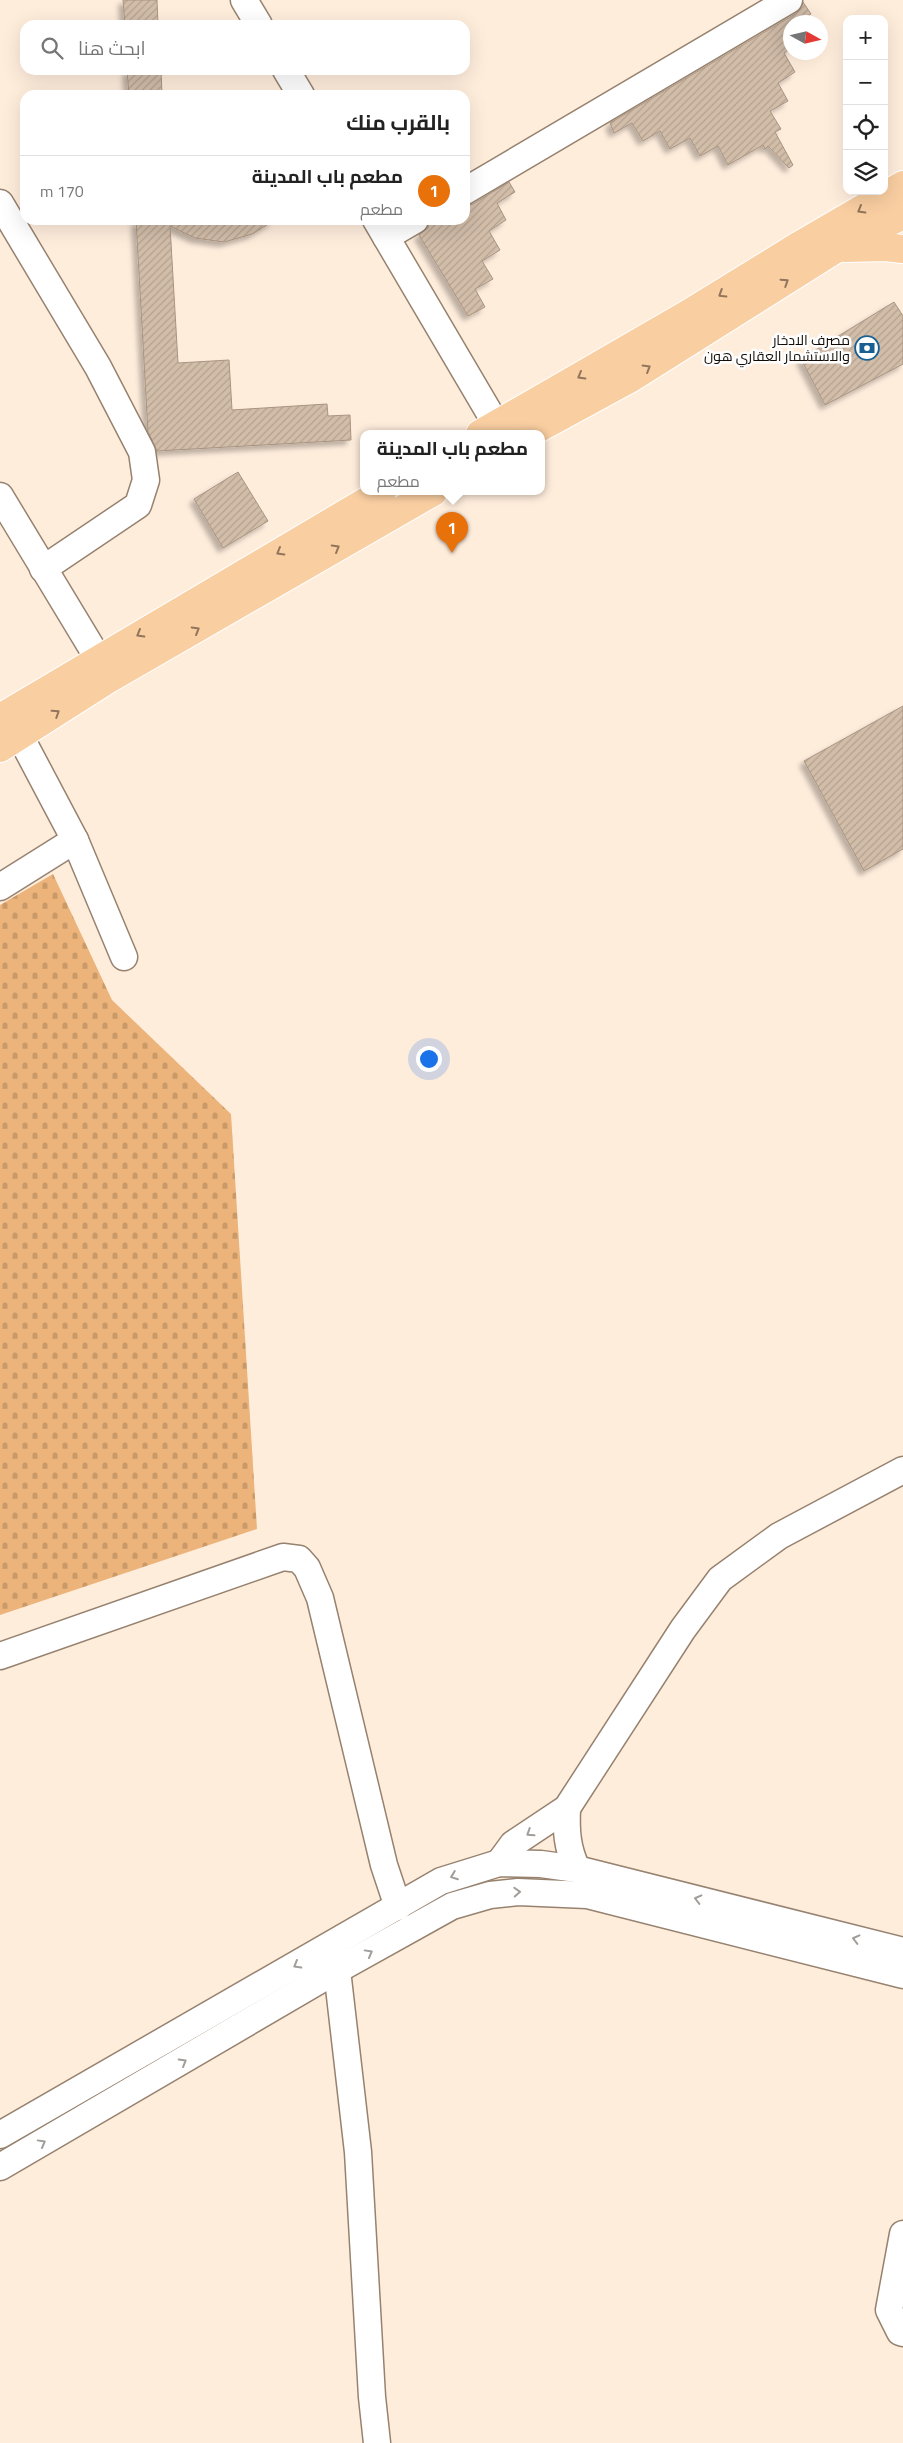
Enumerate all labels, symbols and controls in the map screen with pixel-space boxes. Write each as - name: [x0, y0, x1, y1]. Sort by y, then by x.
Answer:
- north arrow: [783, 15, 828, 60]
- map controls: [843, 15, 888, 195]
- button: +: [843, 15, 888, 60]
- search box: [20, 20, 470, 75]
- text: ابحث هنا: [78, 33, 146, 62]
- icon: search: [38, 34, 66, 62]
- button: −: [843, 60, 888, 105]
- button: locate: [843, 105, 888, 150]
- text: بالقرب منك: [346, 106, 450, 138]
- button: layers: [843, 150, 888, 195]
- text: مطعم باب المدينة: [252, 161, 403, 190]
- text: 170 m: [40, 179, 84, 203]
- text: 1: [430, 179, 438, 203]
- text: مطعم: [360, 197, 403, 221]
- one-way arrow: [857, 203, 866, 213]
- one-way arrow: [779, 279, 789, 288]
- one-way arrow: [718, 287, 727, 297]
- place label: مصرف الادخار والاستشمار العقاري هون: [704, 329, 850, 368]
- bank icon: مصرف الادخار والاستشمار العقاري هون: [854, 335, 880, 361]
- one-way arrow: [642, 365, 651, 374]
- one-way arrow: [578, 369, 587, 379]
- popup: [360, 430, 545, 495]
- text: مطعم باب المدينة: [377, 433, 528, 462]
- text: مطعم: [377, 469, 420, 493]
- pin: 1: [436, 512, 468, 553]
- one-way arrow: [331, 545, 340, 555]
- one-way arrow: [276, 546, 285, 556]
- one-way arrow: [190, 626, 199, 636]
- one-way arrow: [136, 628, 145, 638]
- one-way arrow: [51, 710, 60, 719]
- your location: [416, 1046, 442, 1072]
- one-way arrow: [526, 1827, 536, 1836]
- one-way arrow: [450, 1870, 459, 1880]
- one-way arrow: [514, 1887, 522, 1898]
- one-way arrow: [695, 1895, 703, 1905]
- one-way arrow: [851, 1934, 860, 1945]
- one-way arrow: [363, 1949, 372, 1959]
- one-way arrow: [294, 1958, 303, 1968]
- one-way arrow: [178, 2058, 187, 2068]
- one-way arrow: [37, 2139, 46, 2149]

